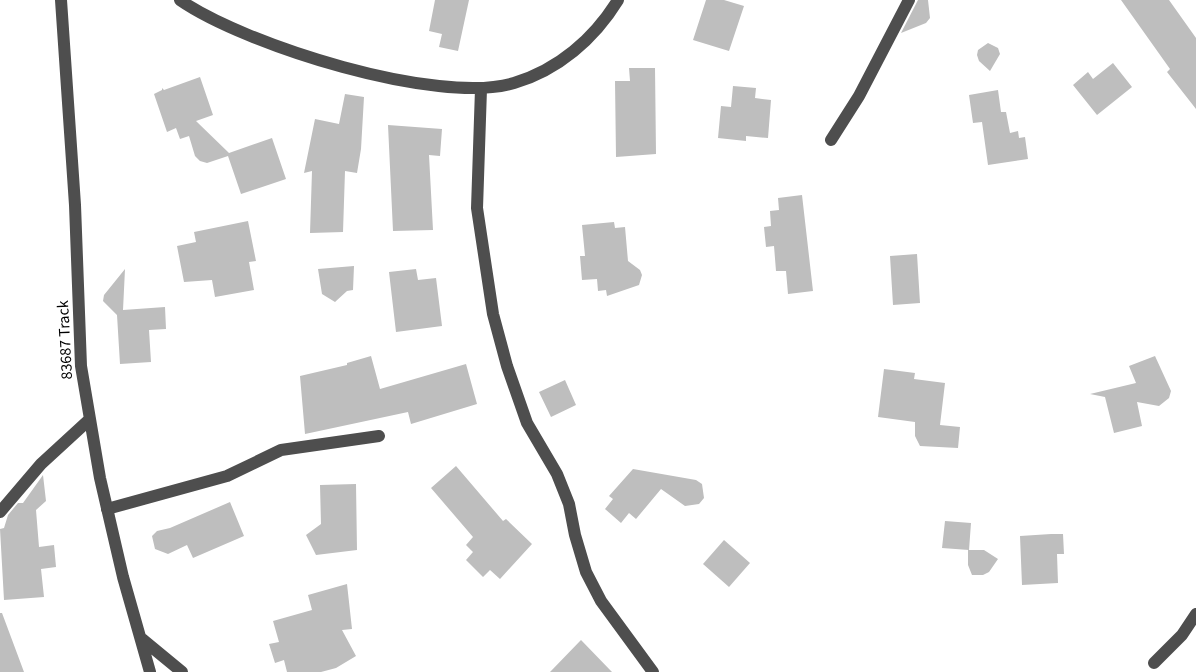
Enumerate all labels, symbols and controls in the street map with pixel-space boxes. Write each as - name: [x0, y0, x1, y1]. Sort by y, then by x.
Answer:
- street label: 83687 Track: [52, 300, 78, 380]

